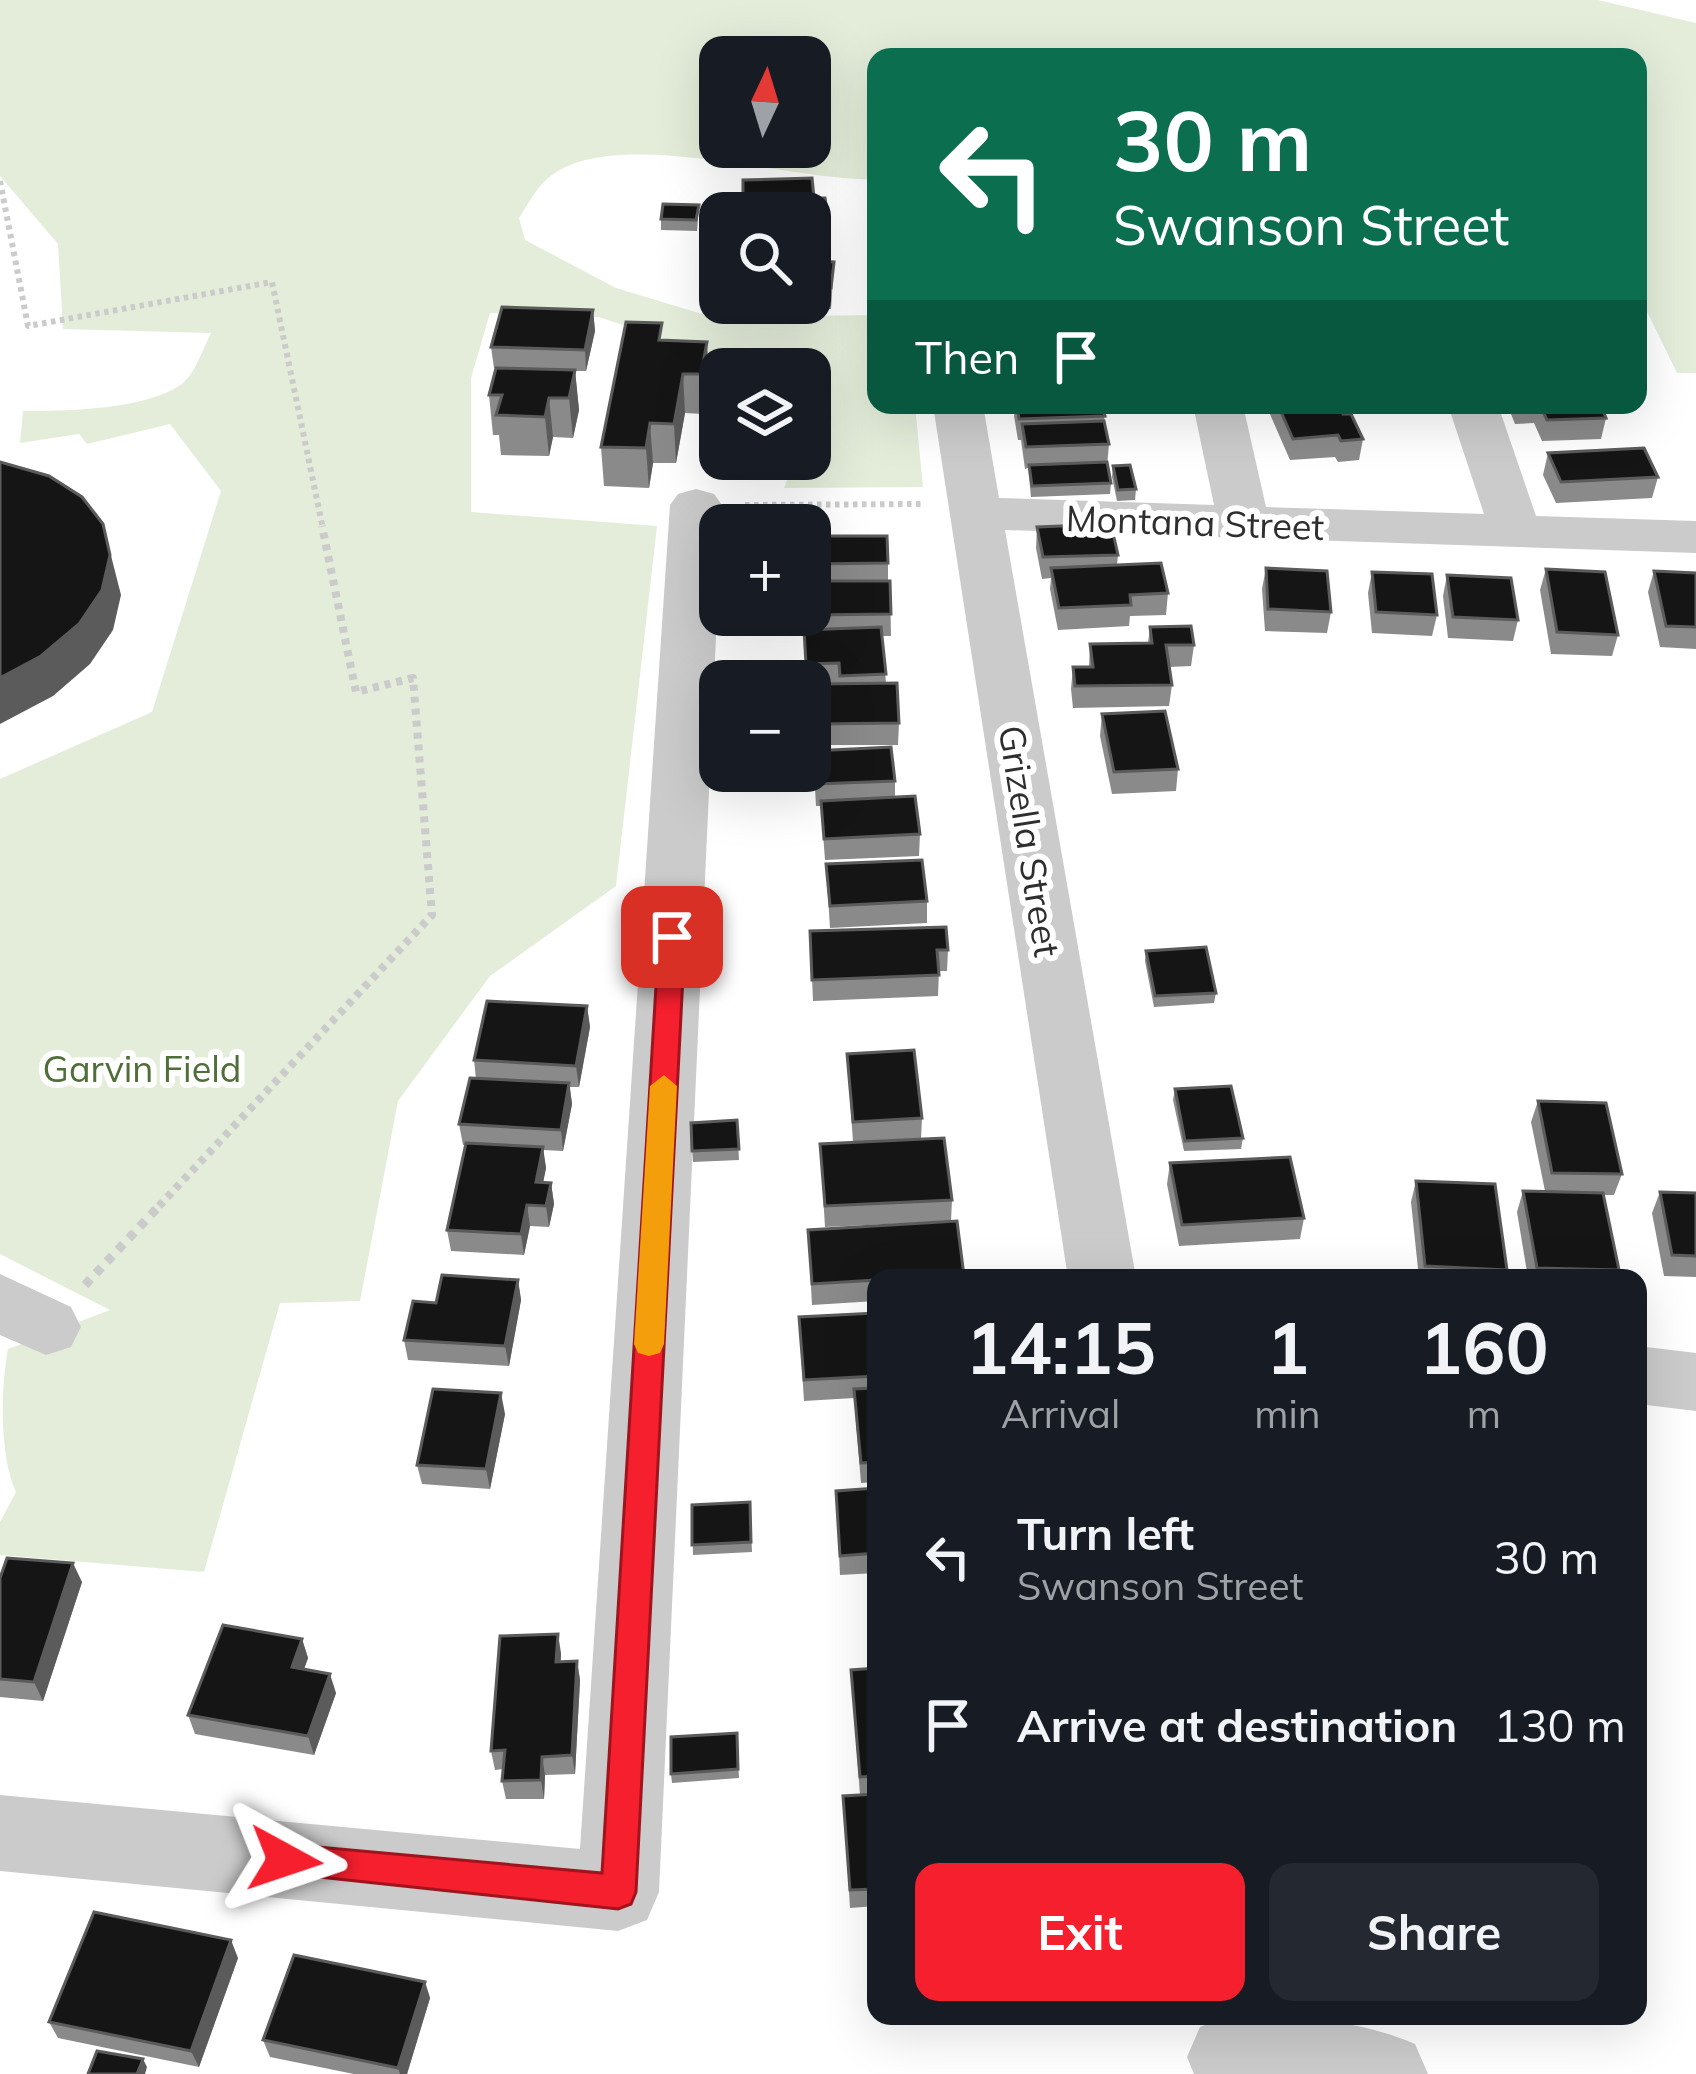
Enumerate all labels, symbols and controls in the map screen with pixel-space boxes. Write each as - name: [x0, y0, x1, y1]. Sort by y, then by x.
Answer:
- north arrow: [699, 36, 831, 168]
- map controls: [699, 36, 831, 792]
- text: 30 m: [1113, 87, 1312, 192]
- icon: left: [915, 96, 1071, 252]
- text: Swanson Street: [1113, 191, 1509, 259]
- button: search: [699, 192, 831, 324]
- icon: arrive: [1043, 324, 1109, 390]
- text: Then: [915, 329, 1019, 385]
- button: layers: [699, 348, 831, 480]
- street label: Montana Street: [1065, 495, 1325, 549]
- button: +: [699, 504, 831, 636]
- button: −: [699, 660, 831, 792]
- street label: Grizella Street: [990, 722, 1070, 960]
- pin: [621, 886, 723, 988]
- icon: arrive: [639, 904, 705, 970]
- park label: Garvin Field: [43, 1046, 241, 1091]
- text: 14:15: [965, 1302, 1156, 1392]
- text: 1: [1266, 1302, 1309, 1392]
- text: 160: [1419, 1302, 1549, 1392]
- text: Arrival: [1001, 1389, 1120, 1438]
- text: min: [1254, 1389, 1321, 1438]
- text: m: [1467, 1389, 1501, 1438]
- text: Turn left: [1017, 1505, 1194, 1561]
- icon: left: [915, 1524, 981, 1590]
- text: 30 m: [1494, 1529, 1599, 1585]
- text: Swanson Street: [1017, 1561, 1303, 1610]
- icon: arrive: [915, 1692, 981, 1758]
- text: Arrive at destination: [1017, 1697, 1457, 1753]
- text: 130 m: [1493, 1697, 1626, 1753]
- position arrow: [222, 1797, 348, 1923]
- button: Exit: [915, 1863, 1245, 2001]
- button: Share: [1269, 1863, 1599, 2001]

